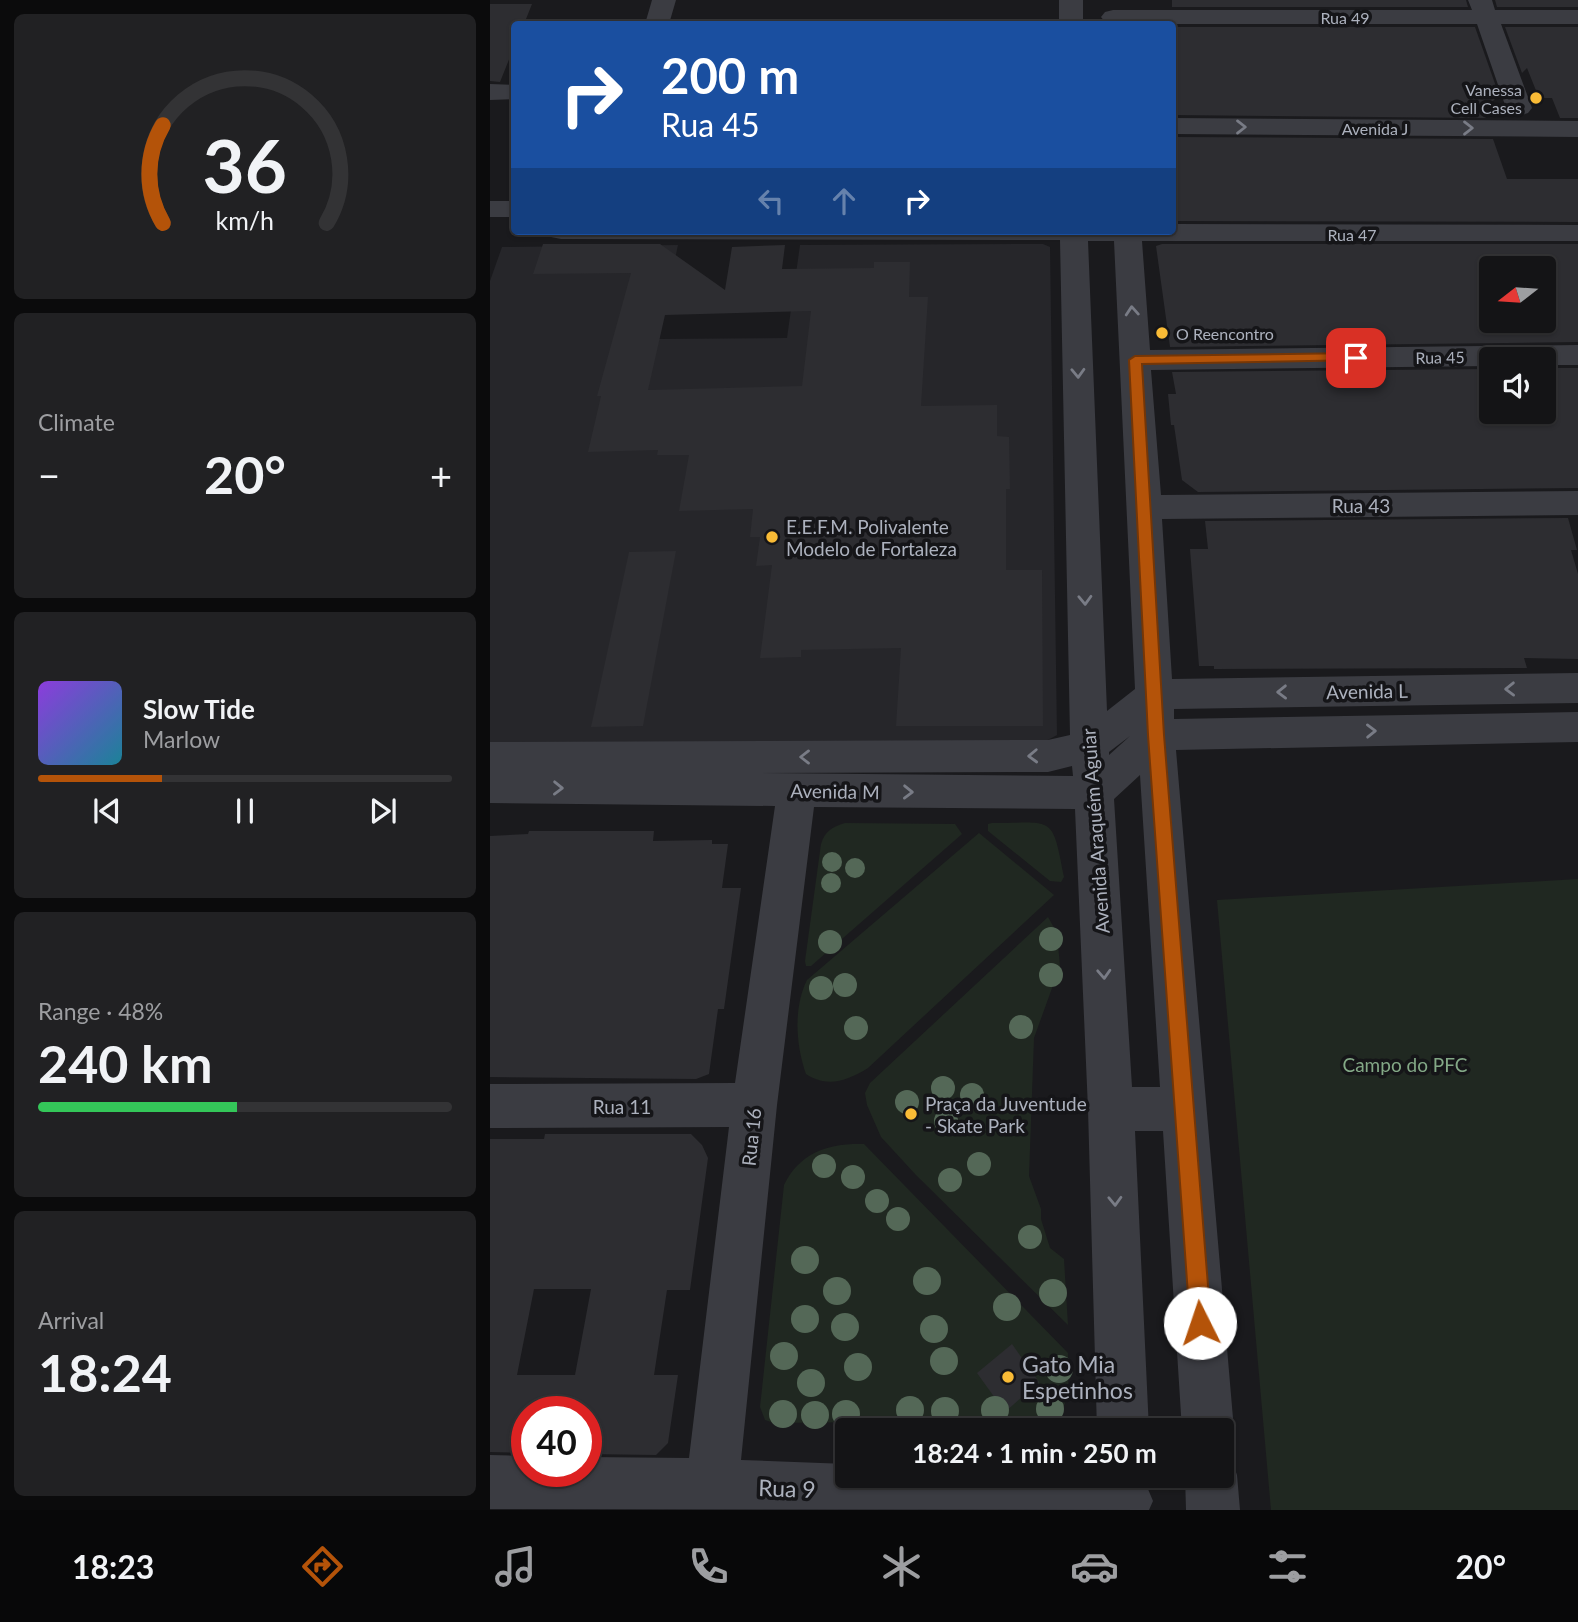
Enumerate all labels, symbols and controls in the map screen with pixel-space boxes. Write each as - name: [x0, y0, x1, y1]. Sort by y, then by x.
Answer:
- street label: Rua 49: [1320, 8, 1370, 27]
- text: 200 m: [661, 46, 799, 104]
- icon: right: [546, 49, 637, 140]
- place label: Vanessa Cell Cases: [1450, 80, 1522, 117]
- marker: Vanessa Cell Cases: [1528, 90, 1544, 106]
- text: Rua 45: [661, 105, 759, 144]
- one-way arrow: [1236, 119, 1246, 135]
- street label: Avenida J: [1342, 119, 1408, 138]
- text: 36: [203, 121, 287, 209]
- one-way arrow: [1463, 121, 1474, 136]
- icon: left: [752, 182, 790, 220]
- icon: ahead: [825, 182, 863, 220]
- icon: right: [898, 182, 936, 220]
- text: km/h: [216, 204, 274, 234]
- street label: Rua 47: [1327, 225, 1377, 244]
- north arrow: [1479, 256, 1556, 332]
- map controls: [1479, 256, 1556, 424]
- one-way arrow: [1125, 305, 1140, 316]
- place label: O Reencontro: [1176, 324, 1274, 343]
- marker: O Reencontro: [1154, 325, 1170, 341]
- pin: [1326, 328, 1386, 388]
- icon: arrive: [1337, 339, 1375, 377]
- street label: Rua 45: [1415, 347, 1465, 367]
- button: sound: [1479, 347, 1556, 424]
- one-way arrow: [1071, 367, 1086, 378]
- text: Climate: [38, 408, 115, 436]
- text: 20°: [204, 443, 286, 505]
- text: −: [38, 452, 60, 498]
- text: +: [430, 452, 452, 498]
- street label: Rua 43: [1332, 494, 1390, 517]
- place label: E.E.F.M. Polivalente Modelo de Fortaleza: [786, 515, 957, 560]
- marker: E.E.F.M. Polivalente Modelo de Fortaleza: [764, 529, 780, 545]
- one-way arrow: [1077, 595, 1092, 606]
- street label: Avenida L: [1326, 679, 1408, 703]
- one-way arrow: [1504, 682, 1515, 697]
- one-way arrow: [1277, 684, 1287, 700]
- text: Slow Tide: [143, 693, 255, 725]
- one-way arrow: [1367, 723, 1377, 739]
- text: Marlow: [143, 725, 220, 753]
- street label: Avenida Araquém Aguiar: [1076, 728, 1114, 934]
- one-way arrow: [800, 749, 810, 765]
- one-way arrow: [1027, 749, 1038, 764]
- street label: Avenida M: [790, 779, 880, 803]
- one-way arrow: [553, 780, 564, 796]
- one-way arrow: [903, 784, 914, 800]
- icon: previous: [88, 792, 126, 830]
- icon: pause: [226, 792, 264, 830]
- icon: next: [364, 792, 402, 830]
- one-way arrow: [1096, 969, 1111, 980]
- text: Range · 48%: [38, 997, 163, 1025]
- text: 240 km: [38, 1032, 212, 1094]
- park label: Campo do PFC: [1342, 1053, 1468, 1076]
- place label: Praça da Juventude - Skate Park: [925, 1092, 1087, 1137]
- street label: Rua 11: [593, 1095, 651, 1118]
- marker: Praça da Juventude - Skate Park: [903, 1106, 919, 1122]
- street label: Rua 16: [737, 1107, 765, 1167]
- one-way arrow: [1107, 1196, 1122, 1207]
- position arrow: [1163, 1286, 1237, 1360]
- text: Arrival: [38, 1306, 104, 1334]
- text: 18:24: [38, 1341, 172, 1403]
- place label: Gato Mia Espetinhos: [1022, 1350, 1133, 1404]
- marker: Gato Mia Espetinhos: [1000, 1369, 1016, 1385]
- speed limit sign: 40: [511, 1396, 602, 1487]
- text: 18:24 · 1 min · 250 m: [912, 1437, 1157, 1469]
- street label: Rua 9: [758, 1473, 816, 1503]
- icon: directions: [298, 1542, 347, 1591]
- icon: music: [491, 1542, 540, 1591]
- icon: phone: [684, 1542, 733, 1591]
- icon: climate: [877, 1542, 926, 1591]
- icon: car: [1070, 1542, 1119, 1591]
- icon: filters: [1263, 1542, 1312, 1591]
- text: 18:23: [72, 1547, 154, 1586]
- text: 20°: [1456, 1547, 1506, 1586]

